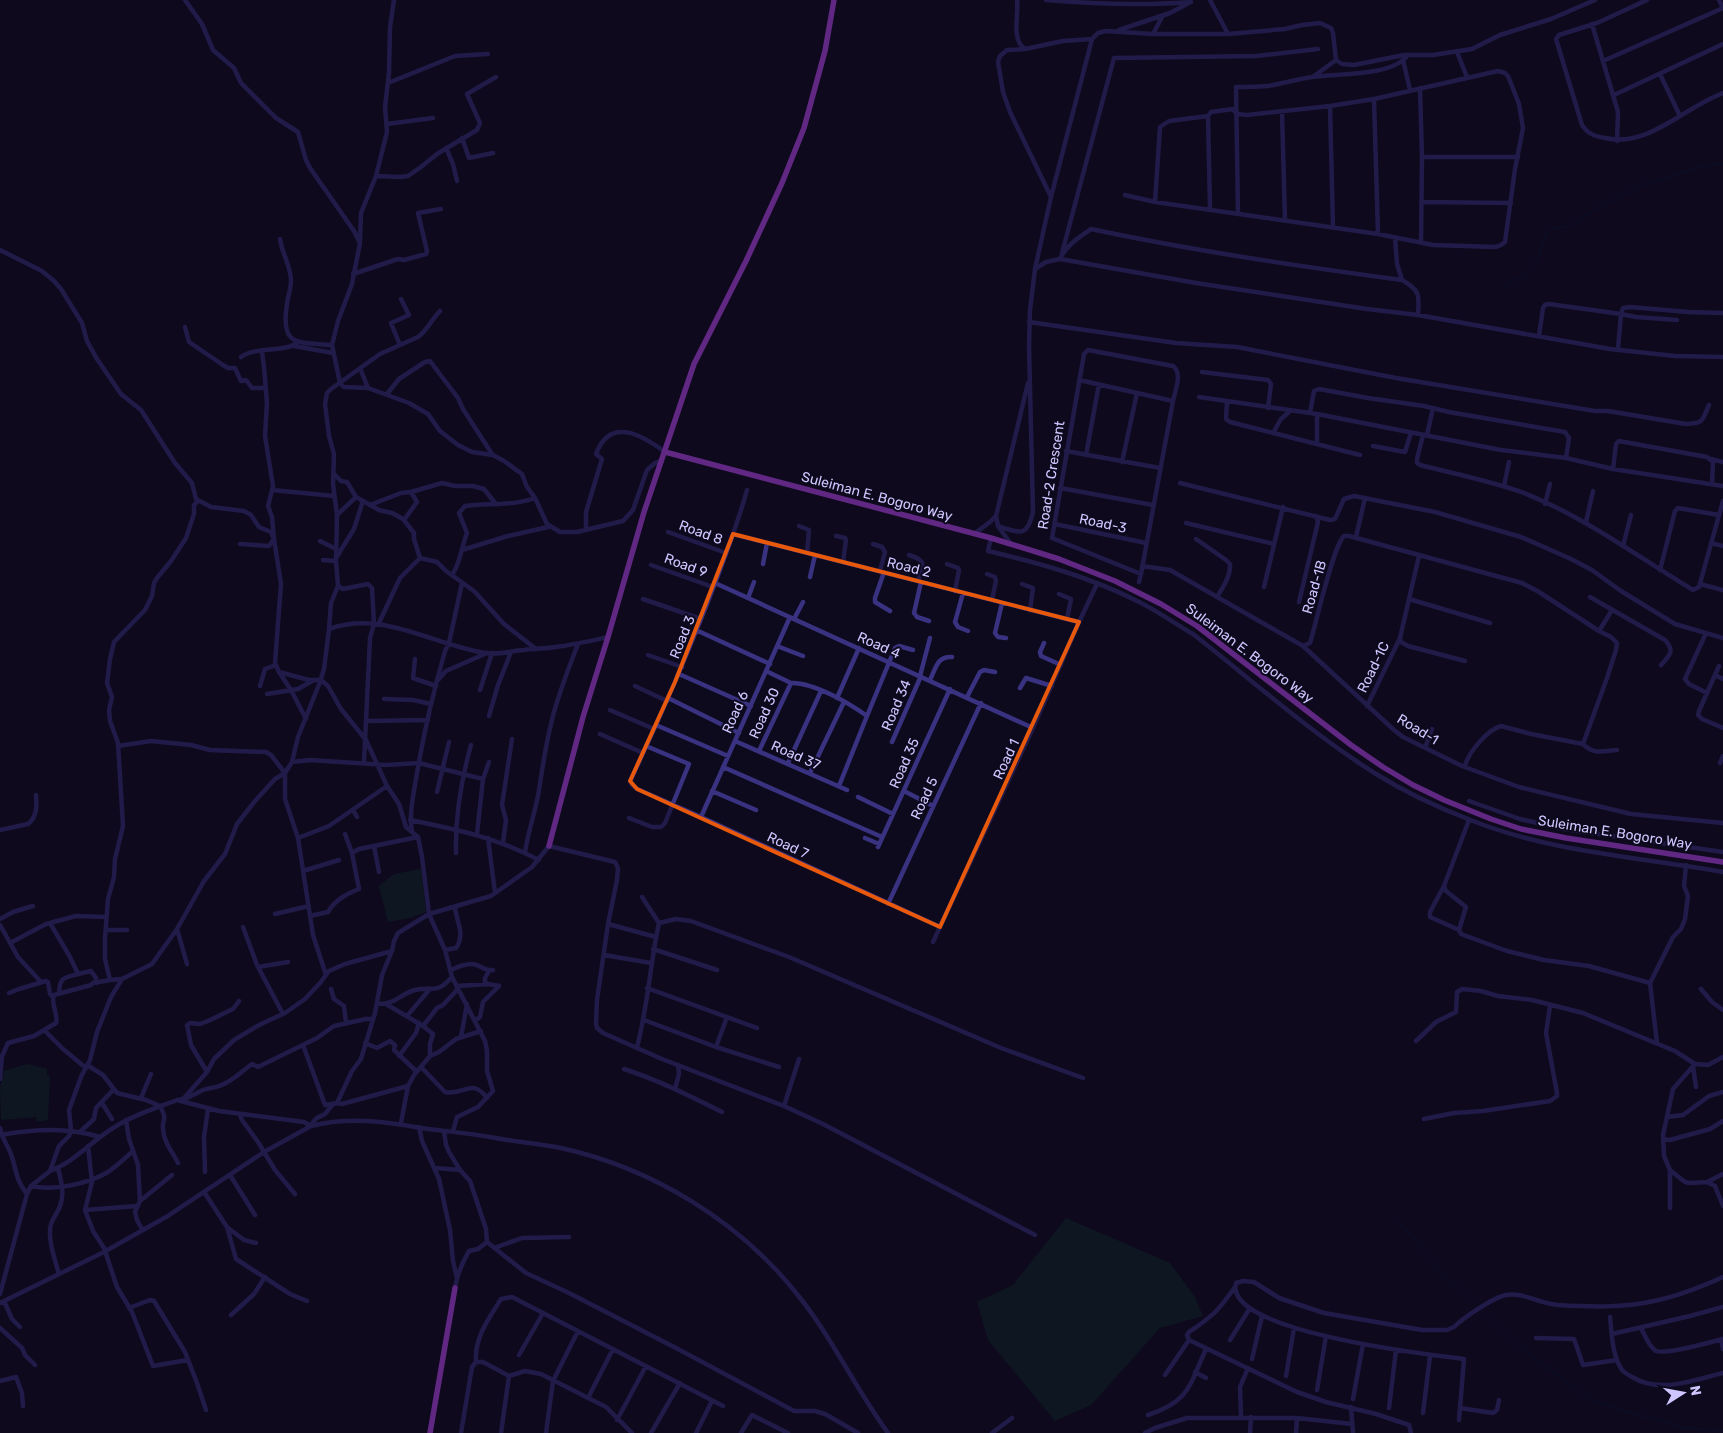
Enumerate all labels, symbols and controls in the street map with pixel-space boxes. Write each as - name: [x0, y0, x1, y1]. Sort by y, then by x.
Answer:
- street label: Road-2 Crescent: [1034, 419, 1069, 531]
- street label: Suleiman E. Bogoro Way: [799, 468, 955, 525]
- street label: Road-3: [1078, 510, 1128, 537]
- street label: Road 8: [677, 517, 725, 548]
- street label: Road 9: [662, 550, 710, 581]
- street label: Road 2: [885, 554, 933, 581]
- street label: Road-1B: [1299, 558, 1330, 616]
- street label: Suleiman E. Bogoro Way: [1182, 600, 1317, 707]
- street label: Road 3: [666, 613, 699, 661]
- street label: Road 4: [855, 628, 903, 663]
- street label: Road-1C: [1354, 639, 1393, 696]
- street label: Road 34: [878, 677, 915, 733]
- street label: Road 30: [746, 685, 783, 741]
- street label: Road 6: [719, 688, 752, 736]
- street label: Road-1: [1394, 710, 1442, 748]
- street label: Road 35: [886, 735, 923, 791]
- street label: Road 1: [990, 736, 1023, 782]
- street label: Road 37: [768, 737, 823, 774]
- street label: Road 5: [907, 774, 942, 822]
- street label: Suleiman E. Bogoro Way: [1537, 812, 1693, 853]
- street label: Road 7: [764, 828, 811, 862]
- north arrow: [1658, 1368, 1708, 1418]
- text: N: [1686, 1384, 1705, 1397]

